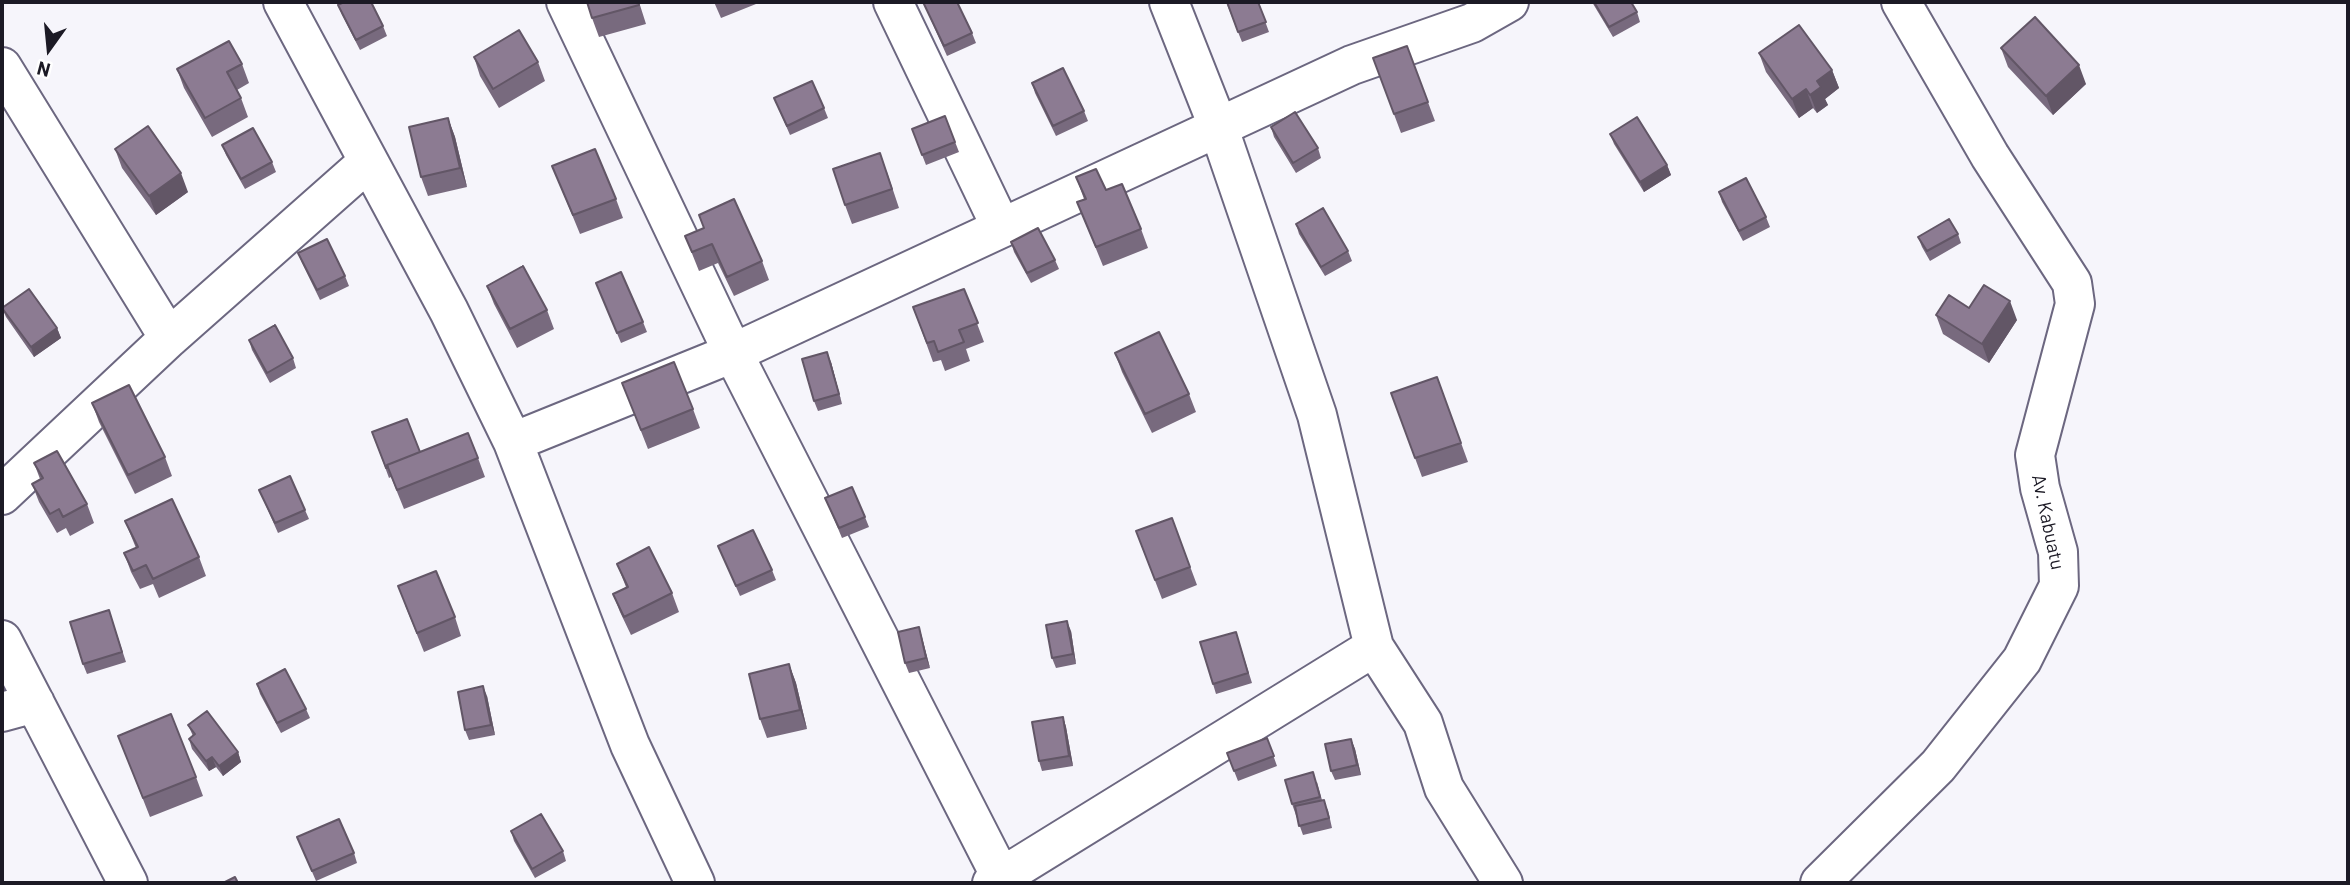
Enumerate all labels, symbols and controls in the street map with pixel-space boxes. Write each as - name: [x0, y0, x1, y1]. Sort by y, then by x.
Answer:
- north arrow: [14, 14, 84, 84]
- text: N: [34, 57, 53, 83]
- street label: Av. Kabuatu: [2027, 472, 2069, 572]

